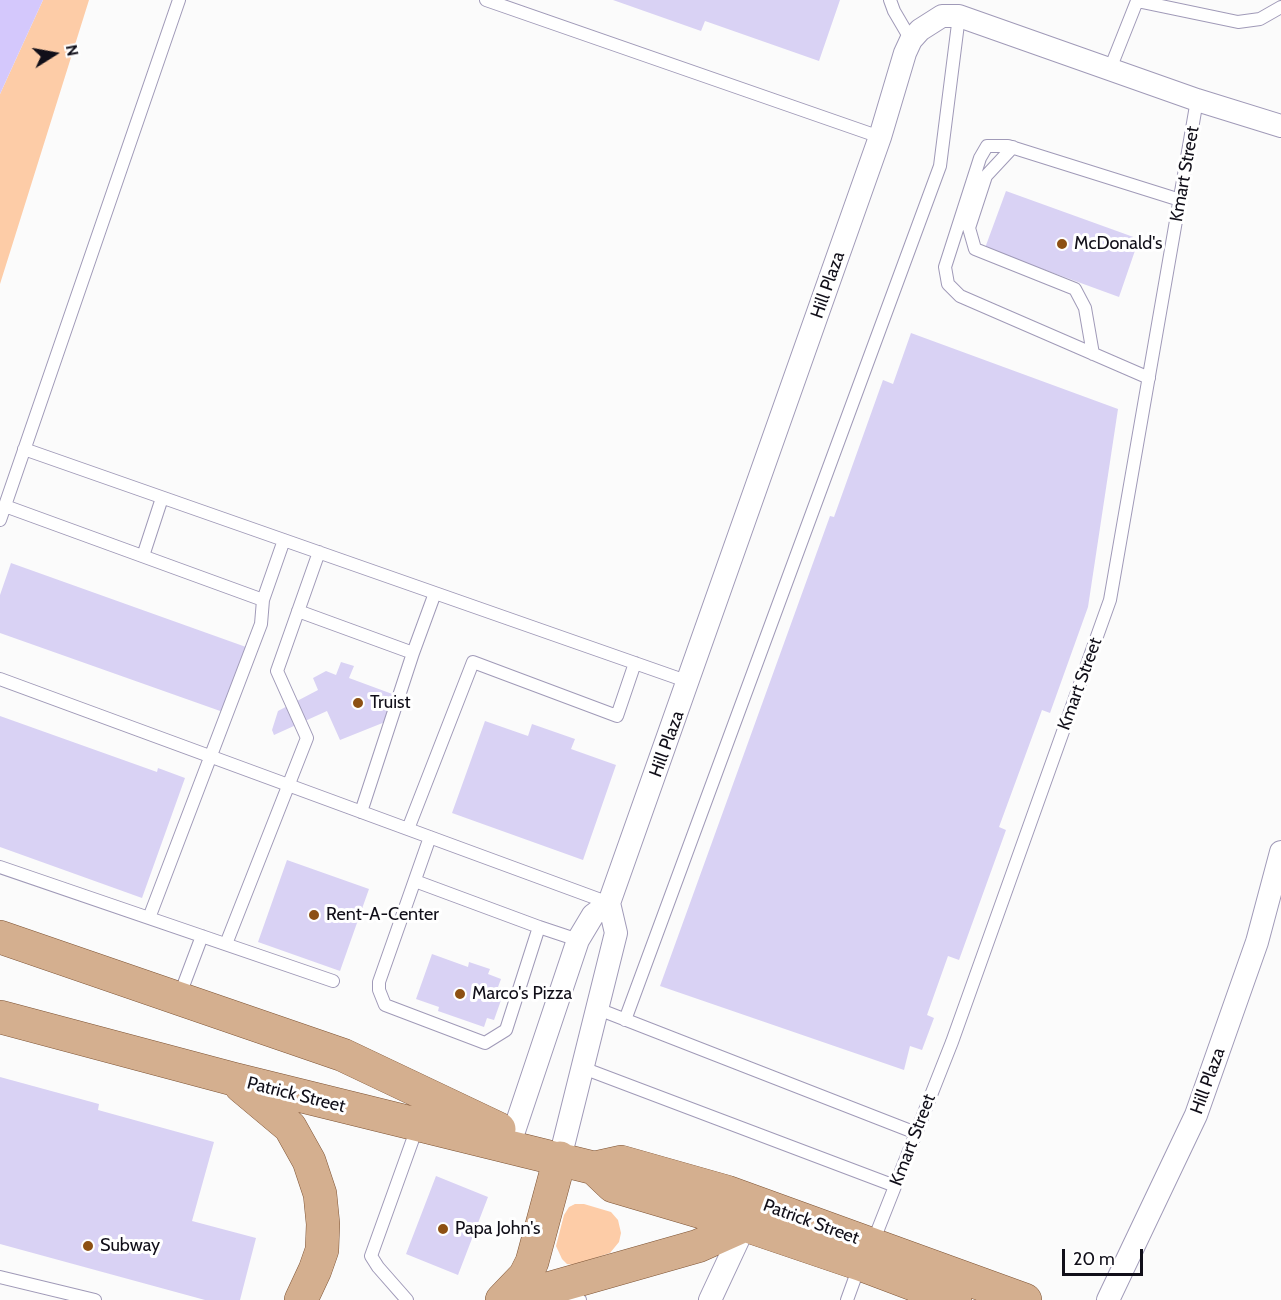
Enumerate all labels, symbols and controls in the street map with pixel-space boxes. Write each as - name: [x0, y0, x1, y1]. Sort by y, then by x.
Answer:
- north arrow: [24, 24, 84, 84]
- text: N: [62, 43, 83, 58]
- street label: Kmart Street: [1166, 125, 1204, 223]
- place label: McDonald's: [1074, 233, 1162, 255]
- marker: McDonald's: [1055, 237, 1069, 251]
- street label: Hill Plaza: [807, 249, 849, 321]
- street label: Kmart Street: [1053, 635, 1107, 733]
- place label: Truist: [370, 692, 410, 714]
- marker: Truist: [351, 696, 365, 710]
- street label: Hill Plaza: [645, 708, 689, 780]
- place label: Rent-A-Center: [326, 904, 439, 926]
- marker: Rent-A-Center: [307, 908, 321, 922]
- place label: Marco's Pizza: [472, 983, 572, 1005]
- marker: Marco's Pizza: [453, 987, 467, 1001]
- street label: Hill Plaza: [1186, 1045, 1230, 1117]
- street label: Patrick Street: [245, 1072, 347, 1118]
- street label: Kmart Street: [886, 1091, 940, 1189]
- street label: Patrick Street: [760, 1195, 862, 1249]
- place label: Papa John's: [455, 1218, 540, 1240]
- marker: Papa John's: [436, 1222, 450, 1236]
- place label: Subway: [100, 1235, 160, 1257]
- scale bar: [1065, 1237, 1146, 1275]
- marker: Subway: [81, 1239, 95, 1253]
- text: 20 m: [1073, 1248, 1115, 1270]

